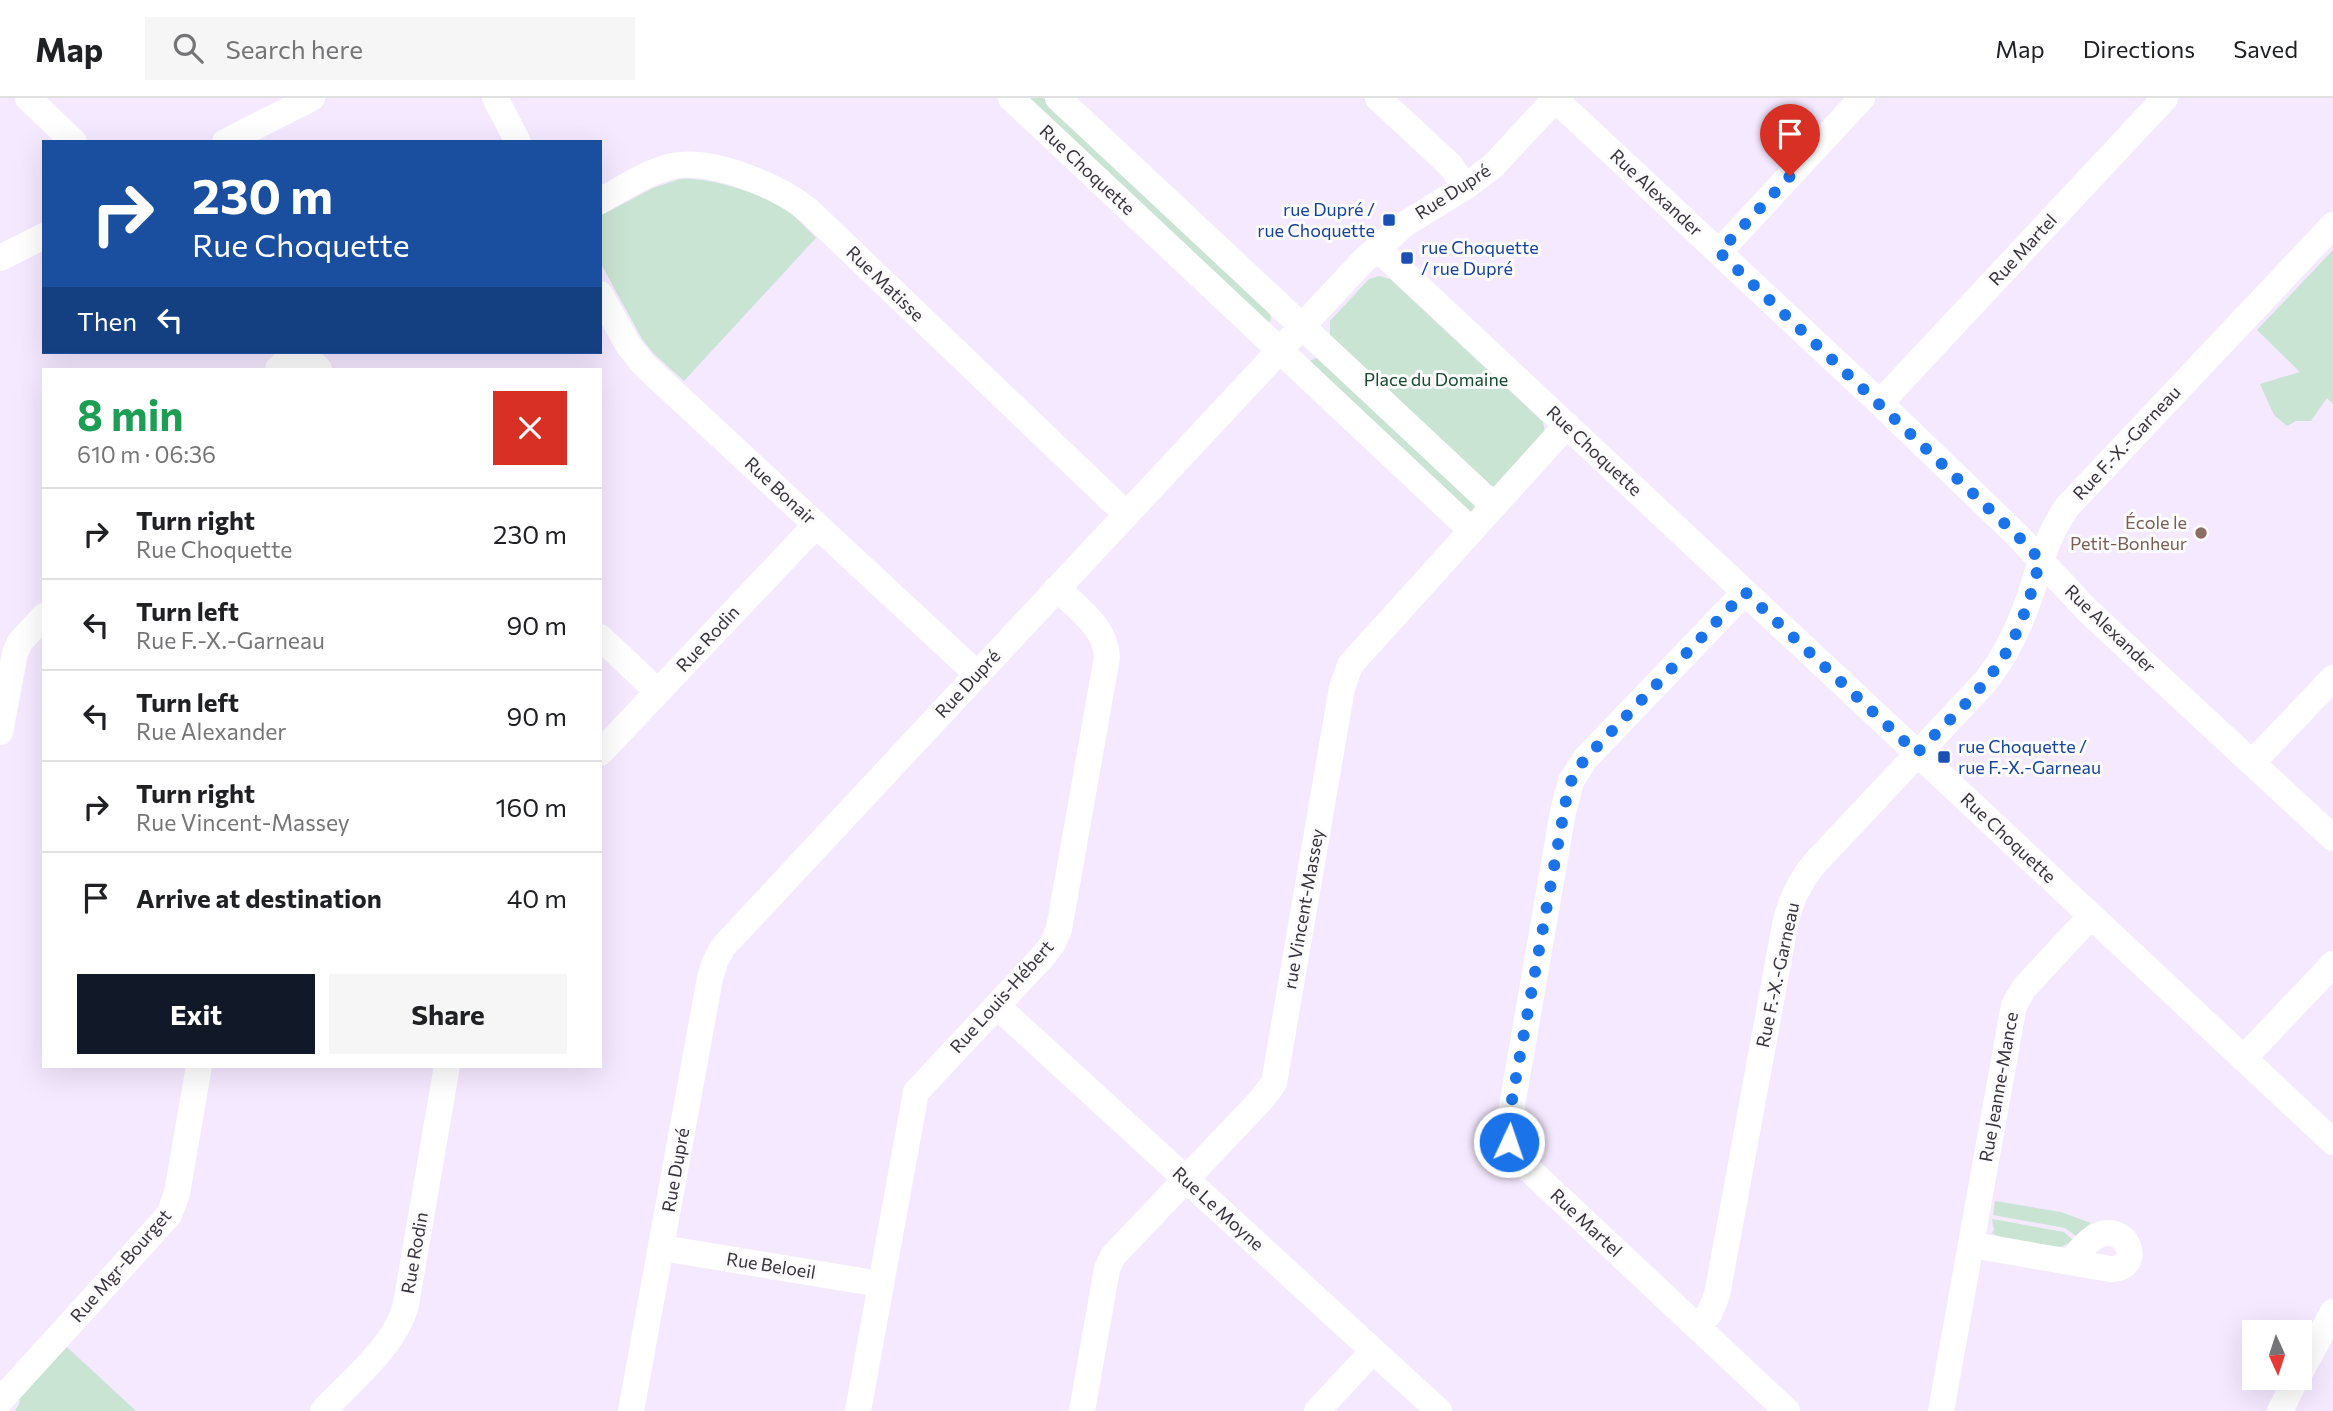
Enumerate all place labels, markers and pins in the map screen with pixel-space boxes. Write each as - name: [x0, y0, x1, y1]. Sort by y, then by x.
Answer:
- pin: [1760, 104, 1820, 176]
- place label: rue Dupré / rue Choquette: [1257, 198, 1375, 241]
- marker: rue Dupré / rue Choquette: [1381, 212, 1397, 228]
- place label: rue Choquette / rue Dupré: [1421, 236, 1539, 279]
- marker: rue Choquette / rue Dupré: [1399, 250, 1415, 266]
- place label: École le Petit-Bonheur: [2070, 511, 2187, 554]
- marker: École le Petit-Bonheur: [2193, 525, 2209, 541]
- place label: rue Choquette / rue F.-X.-Garneau: [1958, 735, 2101, 778]
- marker: rue Choquette / rue F.-X.-Garneau: [1936, 749, 1952, 765]

